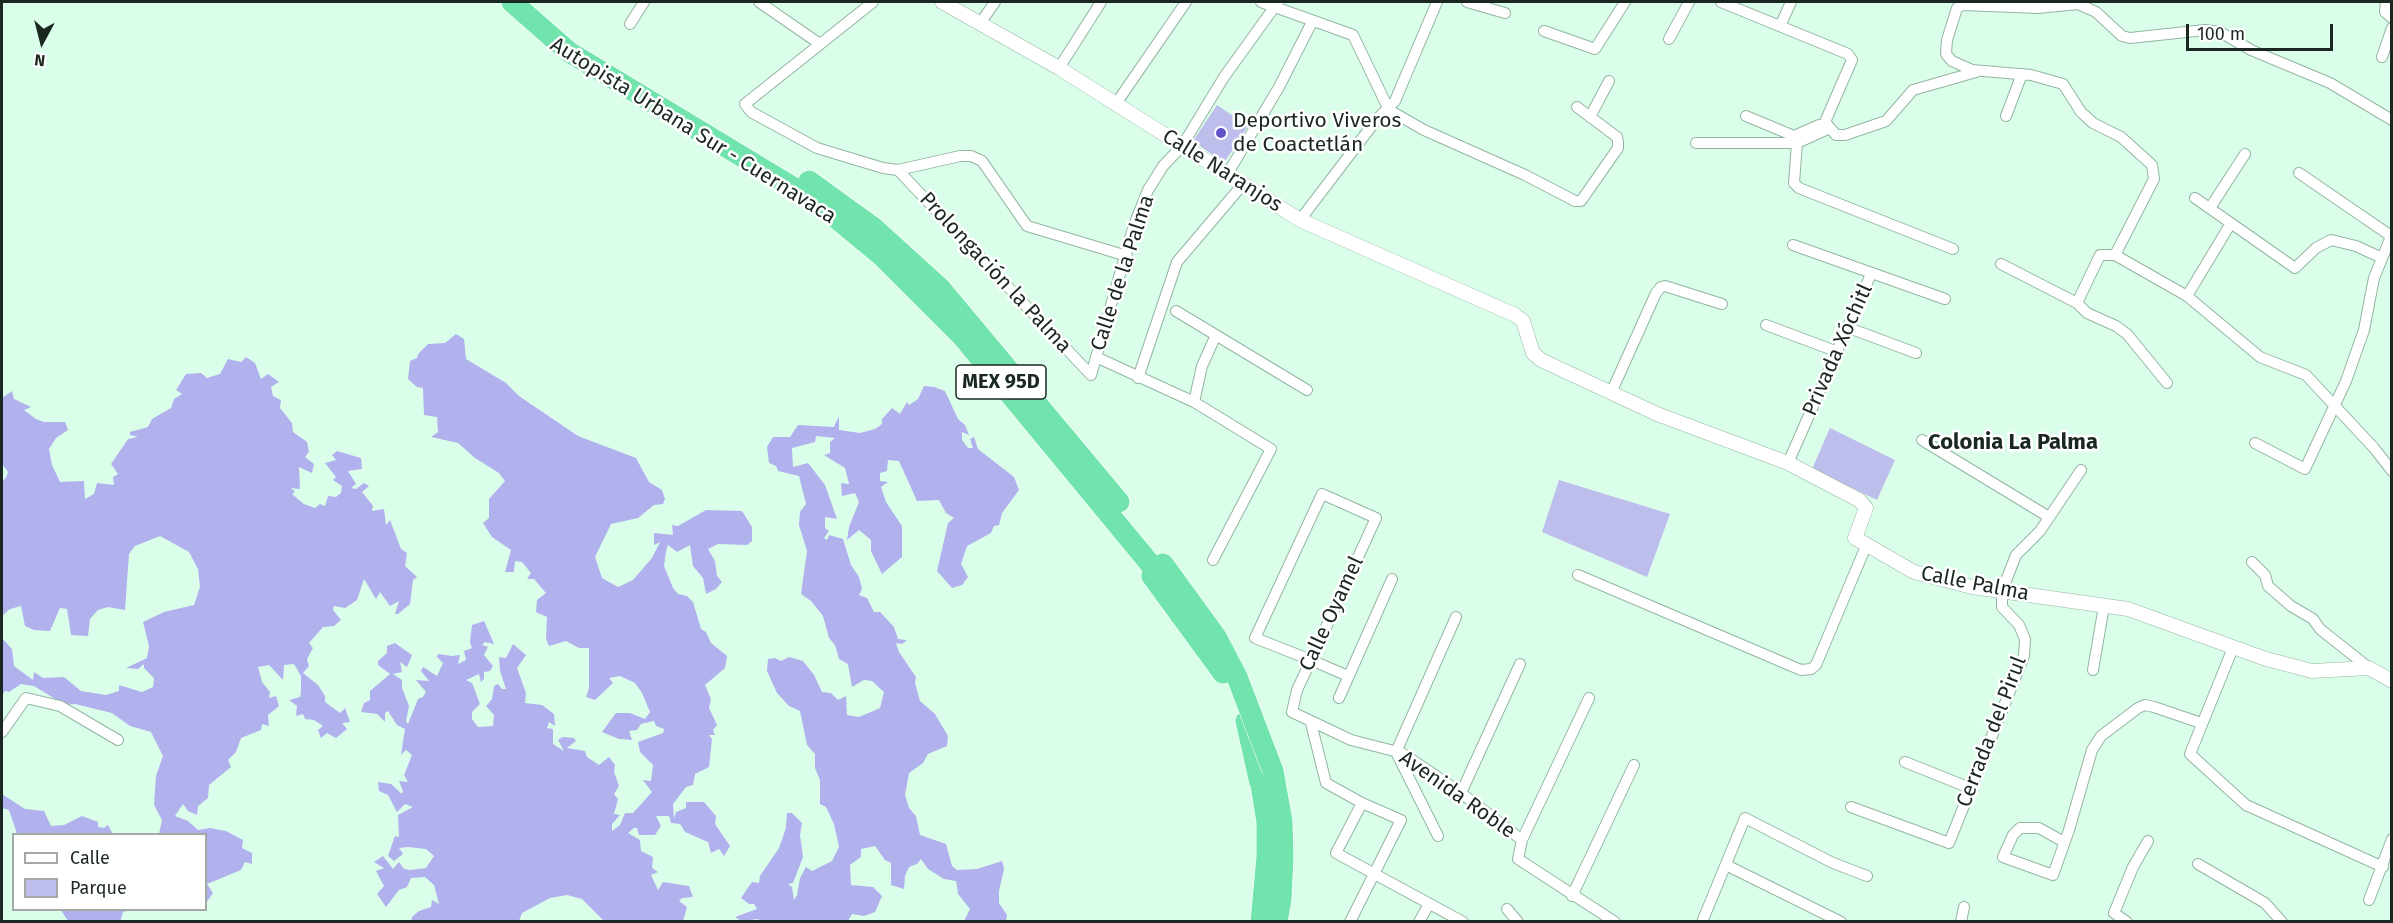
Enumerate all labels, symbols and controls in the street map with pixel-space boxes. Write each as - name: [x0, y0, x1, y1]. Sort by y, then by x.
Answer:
- north arrow: [12, 12, 72, 72]
- scale bar: [2189, 12, 2336, 50]
- text: 100 m: [2197, 23, 2245, 45]
- street label: Autopista Urbana Sur - Cuernavaca: [546, 32, 840, 230]
- text: N: [33, 50, 46, 70]
- place label: Deportivo Viveros de Coactetlán: [1233, 108, 1401, 158]
- street label: Calle Naranjos: [1157, 124, 1287, 218]
- marker: Deportivo Viveros de Coactetlán: [1214, 126, 1228, 140]
- street label: Prolongación la Palma: [914, 187, 1076, 359]
- street label: Calle de la Palma: [1086, 192, 1160, 354]
- street label: Privada Xóchitl: [1798, 280, 1878, 420]
- road number: MEX 95D: [956, 365, 1046, 399]
- district label: Colonia La Palma: [1928, 430, 2098, 456]
- street label: Calle Oyamel: [1294, 553, 1370, 675]
- street label: Calle Palma: [1919, 561, 2031, 607]
- street label: Cerrada del Pirul: [1952, 653, 2032, 811]
- street label: Avenida Roble: [1394, 746, 1520, 844]
- legend: [12, 833, 207, 911]
- text: Calle: [70, 847, 110, 869]
- text: Parque: [70, 877, 127, 899]

